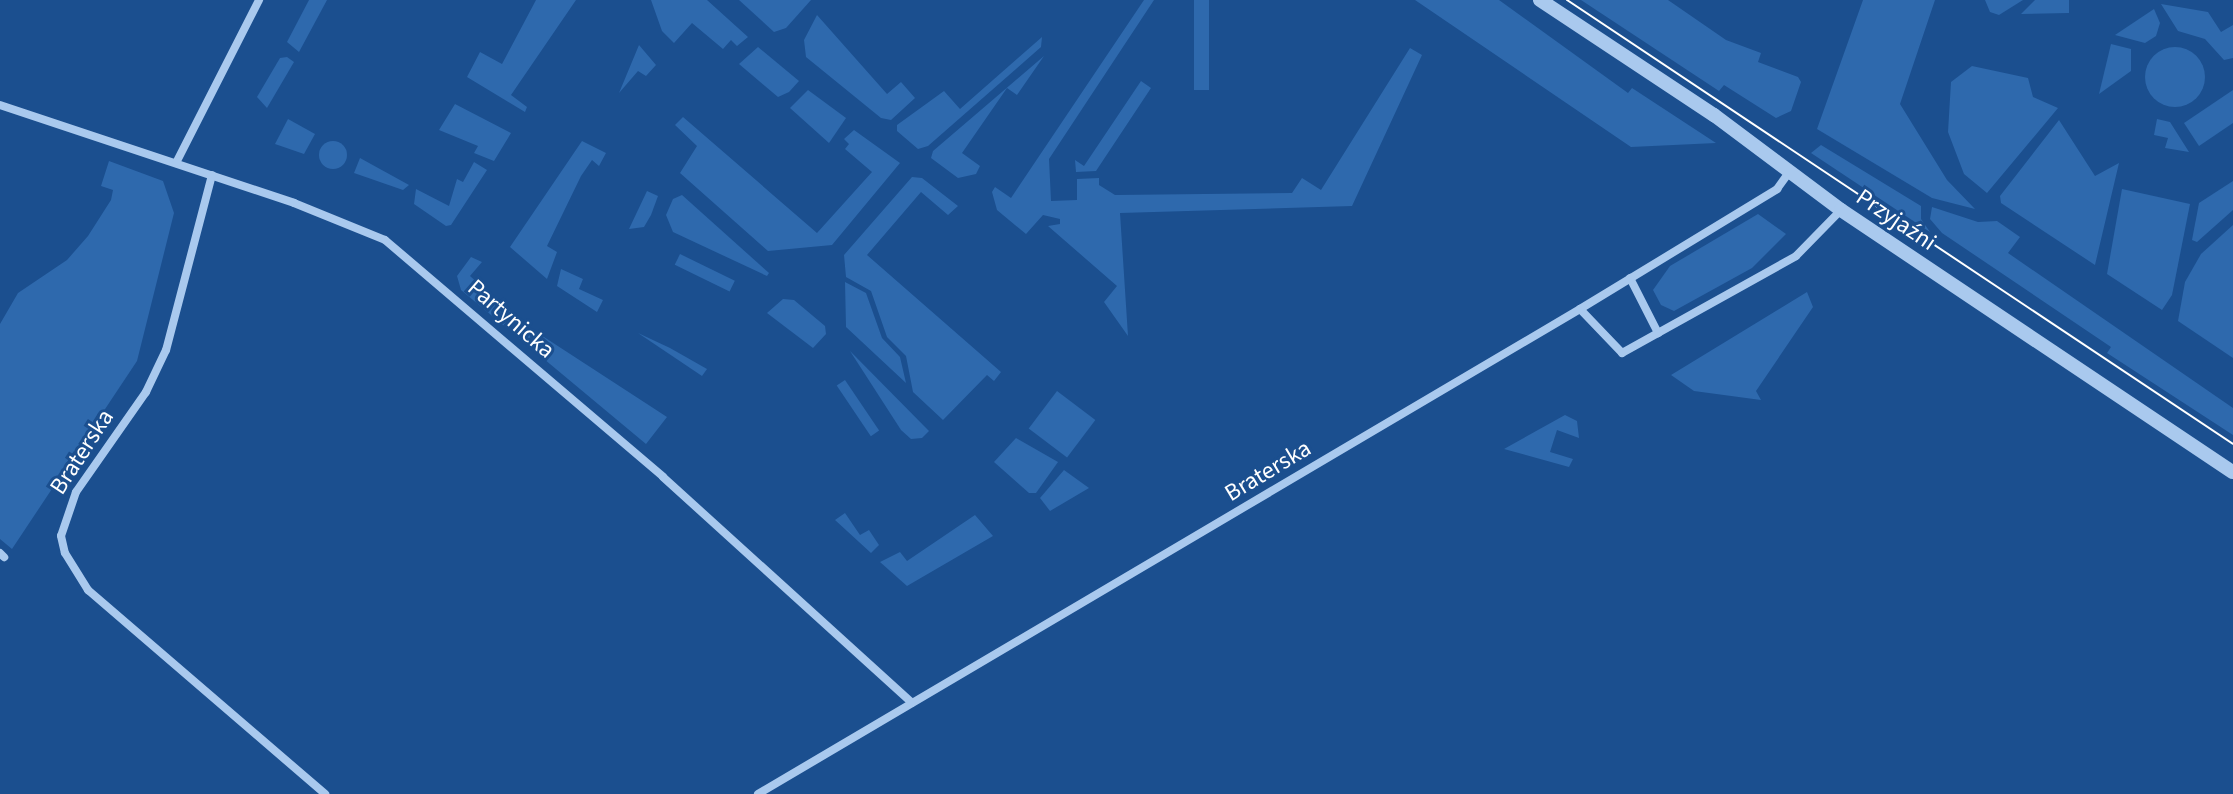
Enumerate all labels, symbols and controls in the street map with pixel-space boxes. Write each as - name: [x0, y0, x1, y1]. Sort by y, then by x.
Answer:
- street label: Przyjaźni: [1851, 183, 1941, 257]
- street label: Partynicka: [462, 273, 560, 365]
- street label: Braterska: [44, 404, 120, 500]
- street label: Braterska: [1220, 434, 1316, 508]

